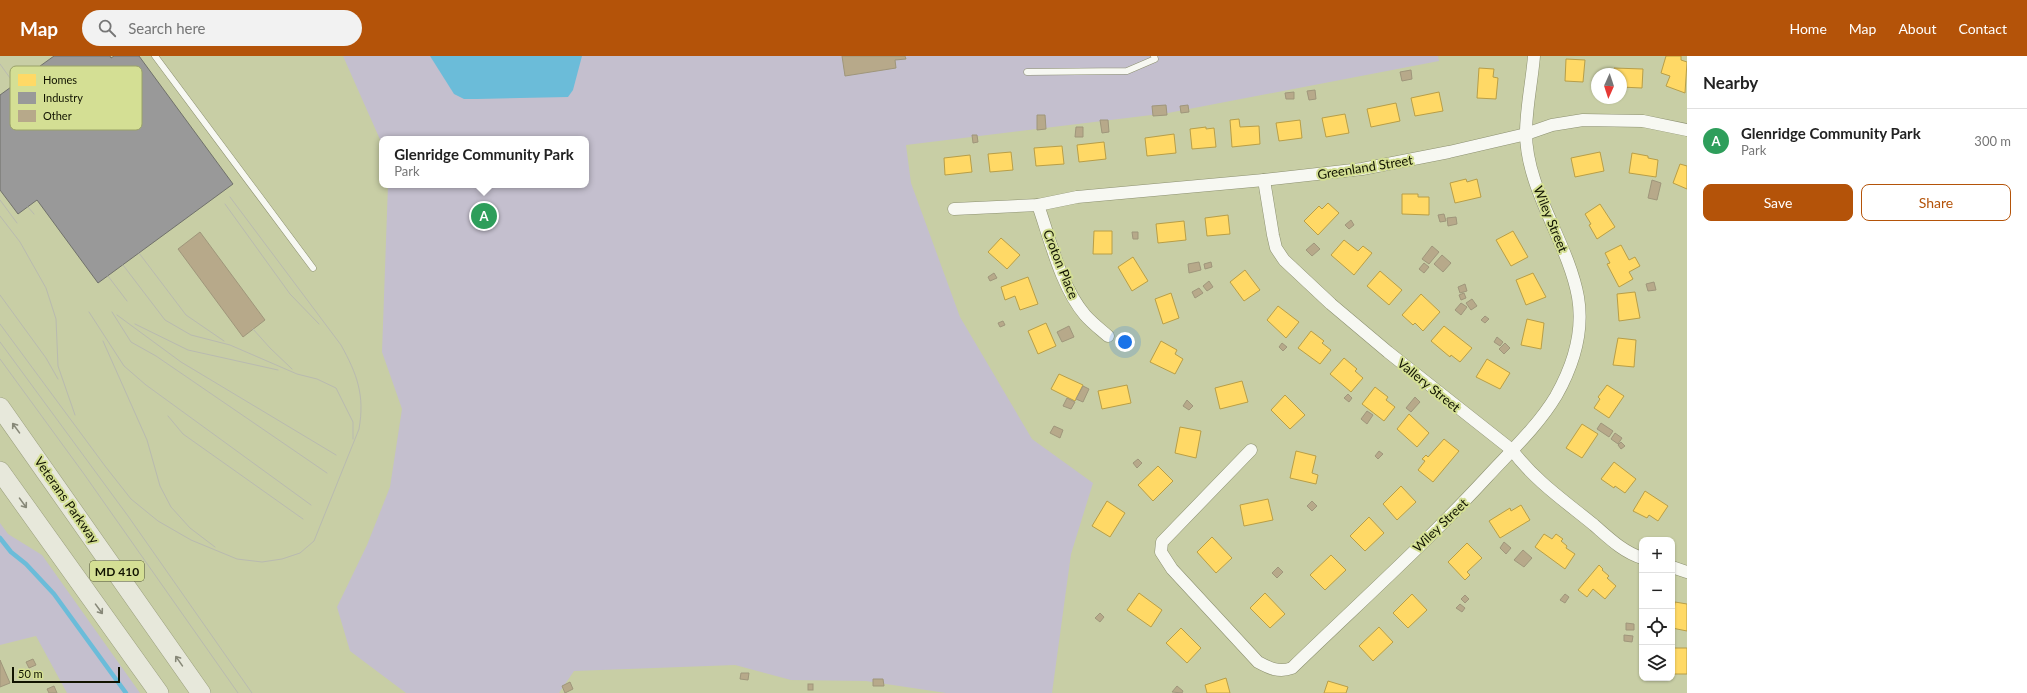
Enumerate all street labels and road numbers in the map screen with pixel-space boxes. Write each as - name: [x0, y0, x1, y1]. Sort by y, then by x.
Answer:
- street label: Greenland Street: [1316, 152, 1414, 182]
- street label: Wiley Street: [1530, 183, 1572, 255]
- street label: Croton Place: [1040, 227, 1082, 301]
- street label: Vallery Street: [1394, 355, 1464, 415]
- street label: Veterans Parkway: [31, 454, 103, 547]
- street label: Wiley Street: [1409, 495, 1471, 555]
- road number: MD 410: [90, 561, 144, 581]

